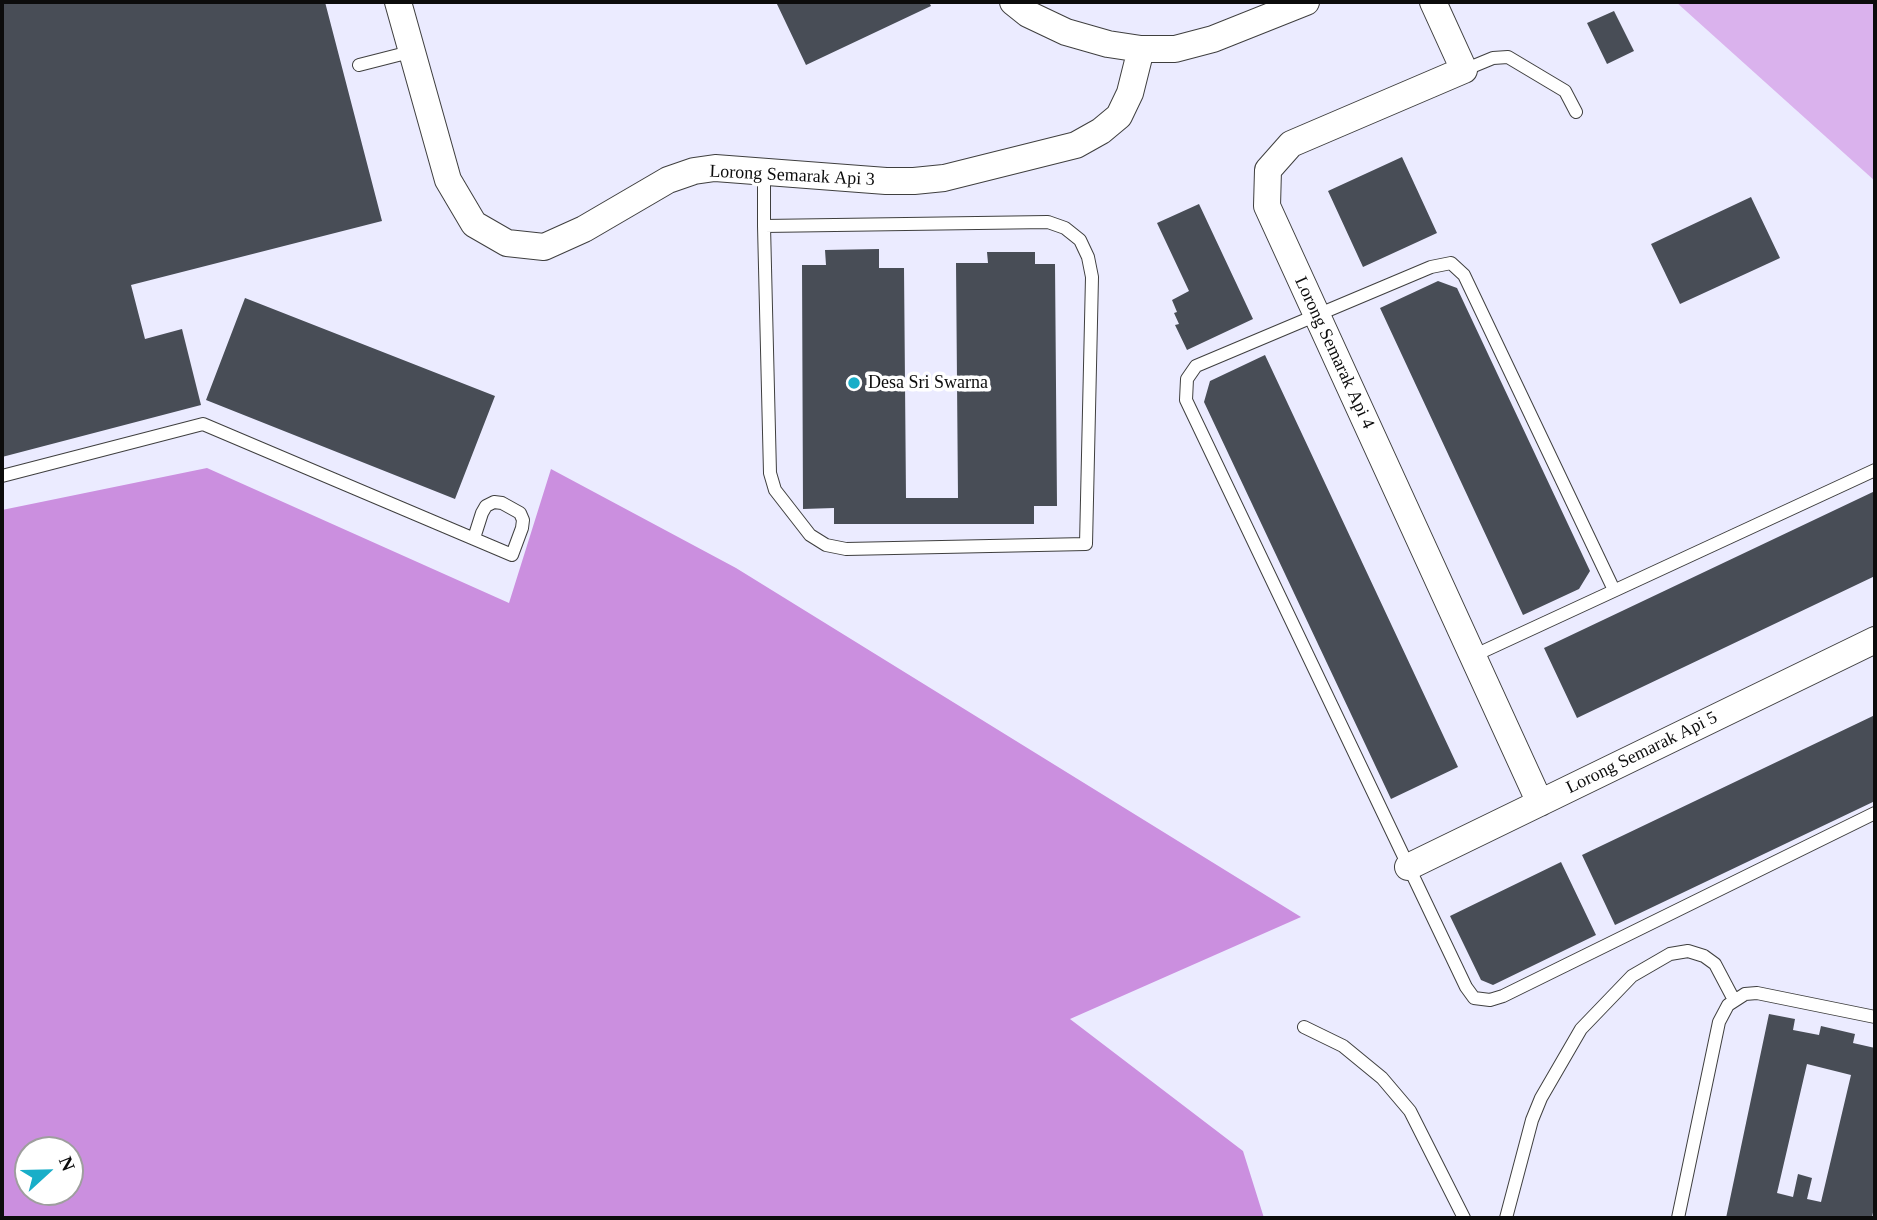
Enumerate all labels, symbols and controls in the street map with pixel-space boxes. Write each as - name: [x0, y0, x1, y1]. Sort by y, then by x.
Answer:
- street label: Lorong Semarak Api 3: [709, 161, 875, 191]
- street label: Lorong Semarak Api 4: [1289, 273, 1379, 433]
- place label: Desa Sri Swarna: [868, 372, 988, 394]
- marker: Desa Sri Swarna: [846, 375, 862, 391]
- street label: Lorong Semarak Api 5: [1563, 707, 1721, 799]
- north arrow: [14, 1136, 84, 1206]
- text: N: [55, 1153, 79, 1174]

